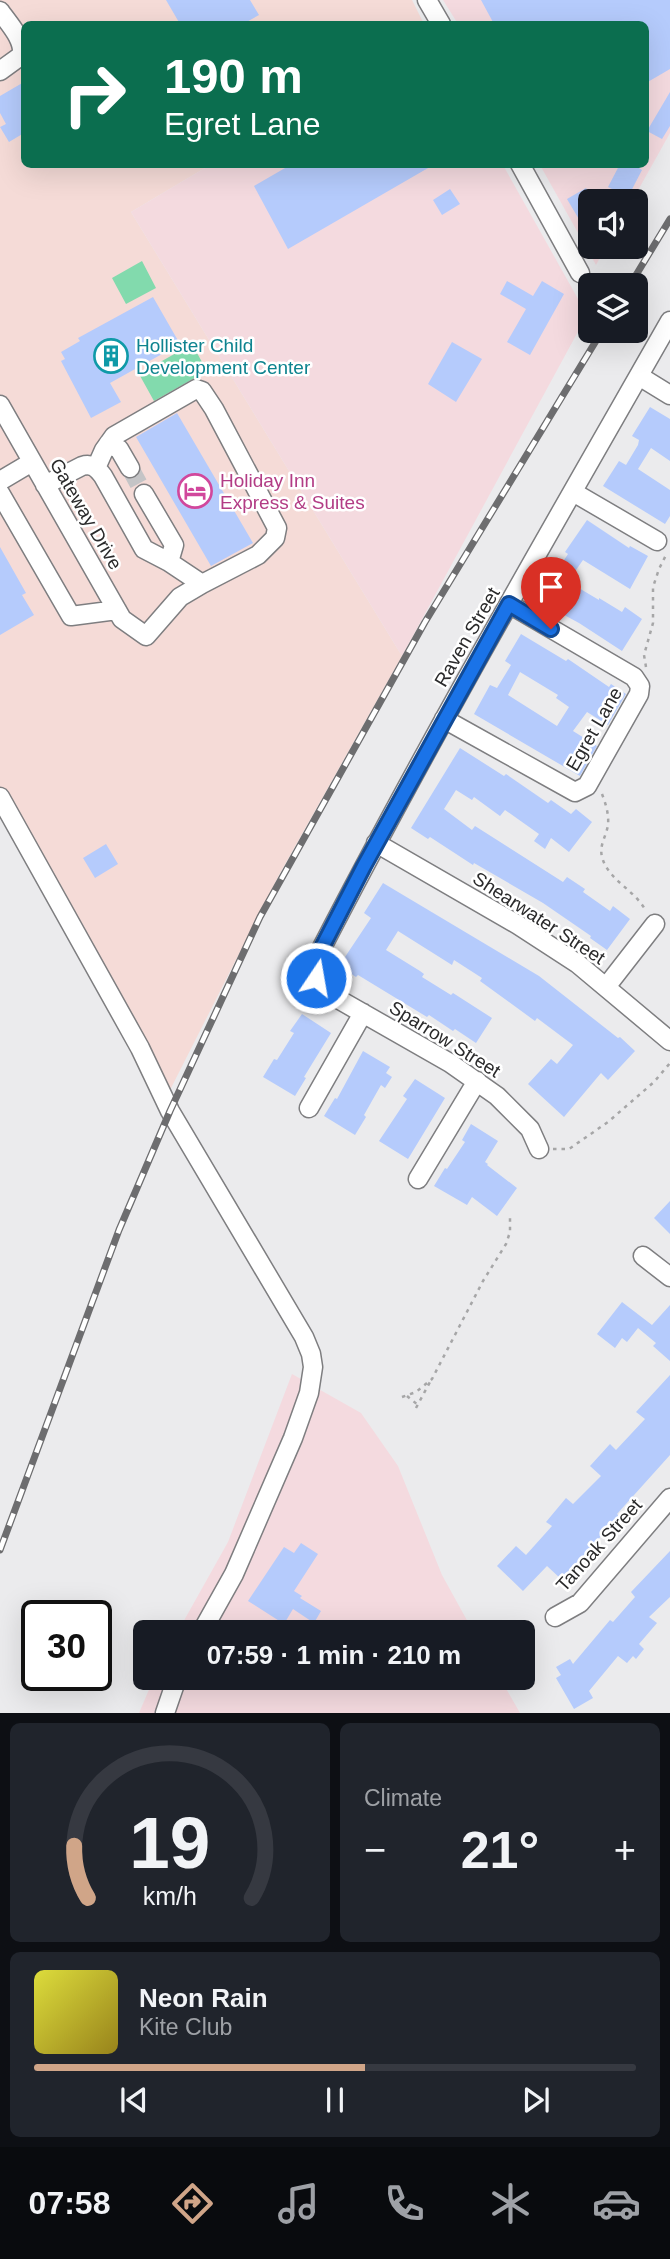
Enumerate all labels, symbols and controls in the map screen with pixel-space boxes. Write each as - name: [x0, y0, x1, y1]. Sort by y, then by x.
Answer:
- icon: right: [49, 49, 140, 140]
- text: 190 m: [164, 49, 303, 103]
- text: Egret Lane: [164, 106, 321, 142]
- map controls: [578, 189, 648, 343]
- button: sound: [578, 189, 648, 259]
- button: layers: [578, 273, 648, 343]
- place label: Hollister Child Development Center: [136, 335, 311, 378]
- building icon: Hollister Child Development Center: [92, 337, 130, 375]
- street label: Gateway Drive: [46, 455, 126, 573]
- place label: Holiday Inn Express & Suites: [220, 470, 365, 513]
- hotel icon: Holiday Inn Express & Suites: [176, 472, 214, 510]
- pin: [521, 557, 581, 629]
- icon: arrive: [532, 568, 570, 606]
- street label: Raven Street: [430, 583, 504, 690]
- street label: Egret Lane: [562, 683, 626, 775]
- street label: Shearwater Street: [469, 867, 610, 969]
- position arrow: [279, 941, 353, 1015]
- street label: Sparrow Street: [386, 997, 505, 1082]
- street label: Tanoak Street: [552, 1494, 647, 1596]
- speed limit sign: 30: [21, 1600, 112, 1691]
- text: 07:59 · 1 min · 210 m: [207, 1640, 461, 1670]
- text: Climate: [364, 1785, 442, 1811]
- text: 19: [130, 1803, 210, 1884]
- text: 21°: [461, 1821, 539, 1879]
- text: −: [364, 1829, 386, 1871]
- text: +: [614, 1829, 636, 1871]
- text: km/h: [143, 1882, 197, 1910]
- text: Neon Rain: [139, 1983, 268, 2013]
- text: Kite Club: [139, 2014, 232, 2040]
- icon: previous: [115, 2081, 153, 2119]
- icon: pause: [316, 2081, 354, 2119]
- icon: next: [517, 2081, 555, 2119]
- icon: directions: [168, 2179, 217, 2228]
- icon: music: [274, 2179, 323, 2228]
- icon: phone: [380, 2179, 429, 2228]
- icon: climate: [486, 2179, 535, 2228]
- icon: car: [592, 2179, 641, 2228]
- text: 07:58: [29, 2185, 110, 2221]

